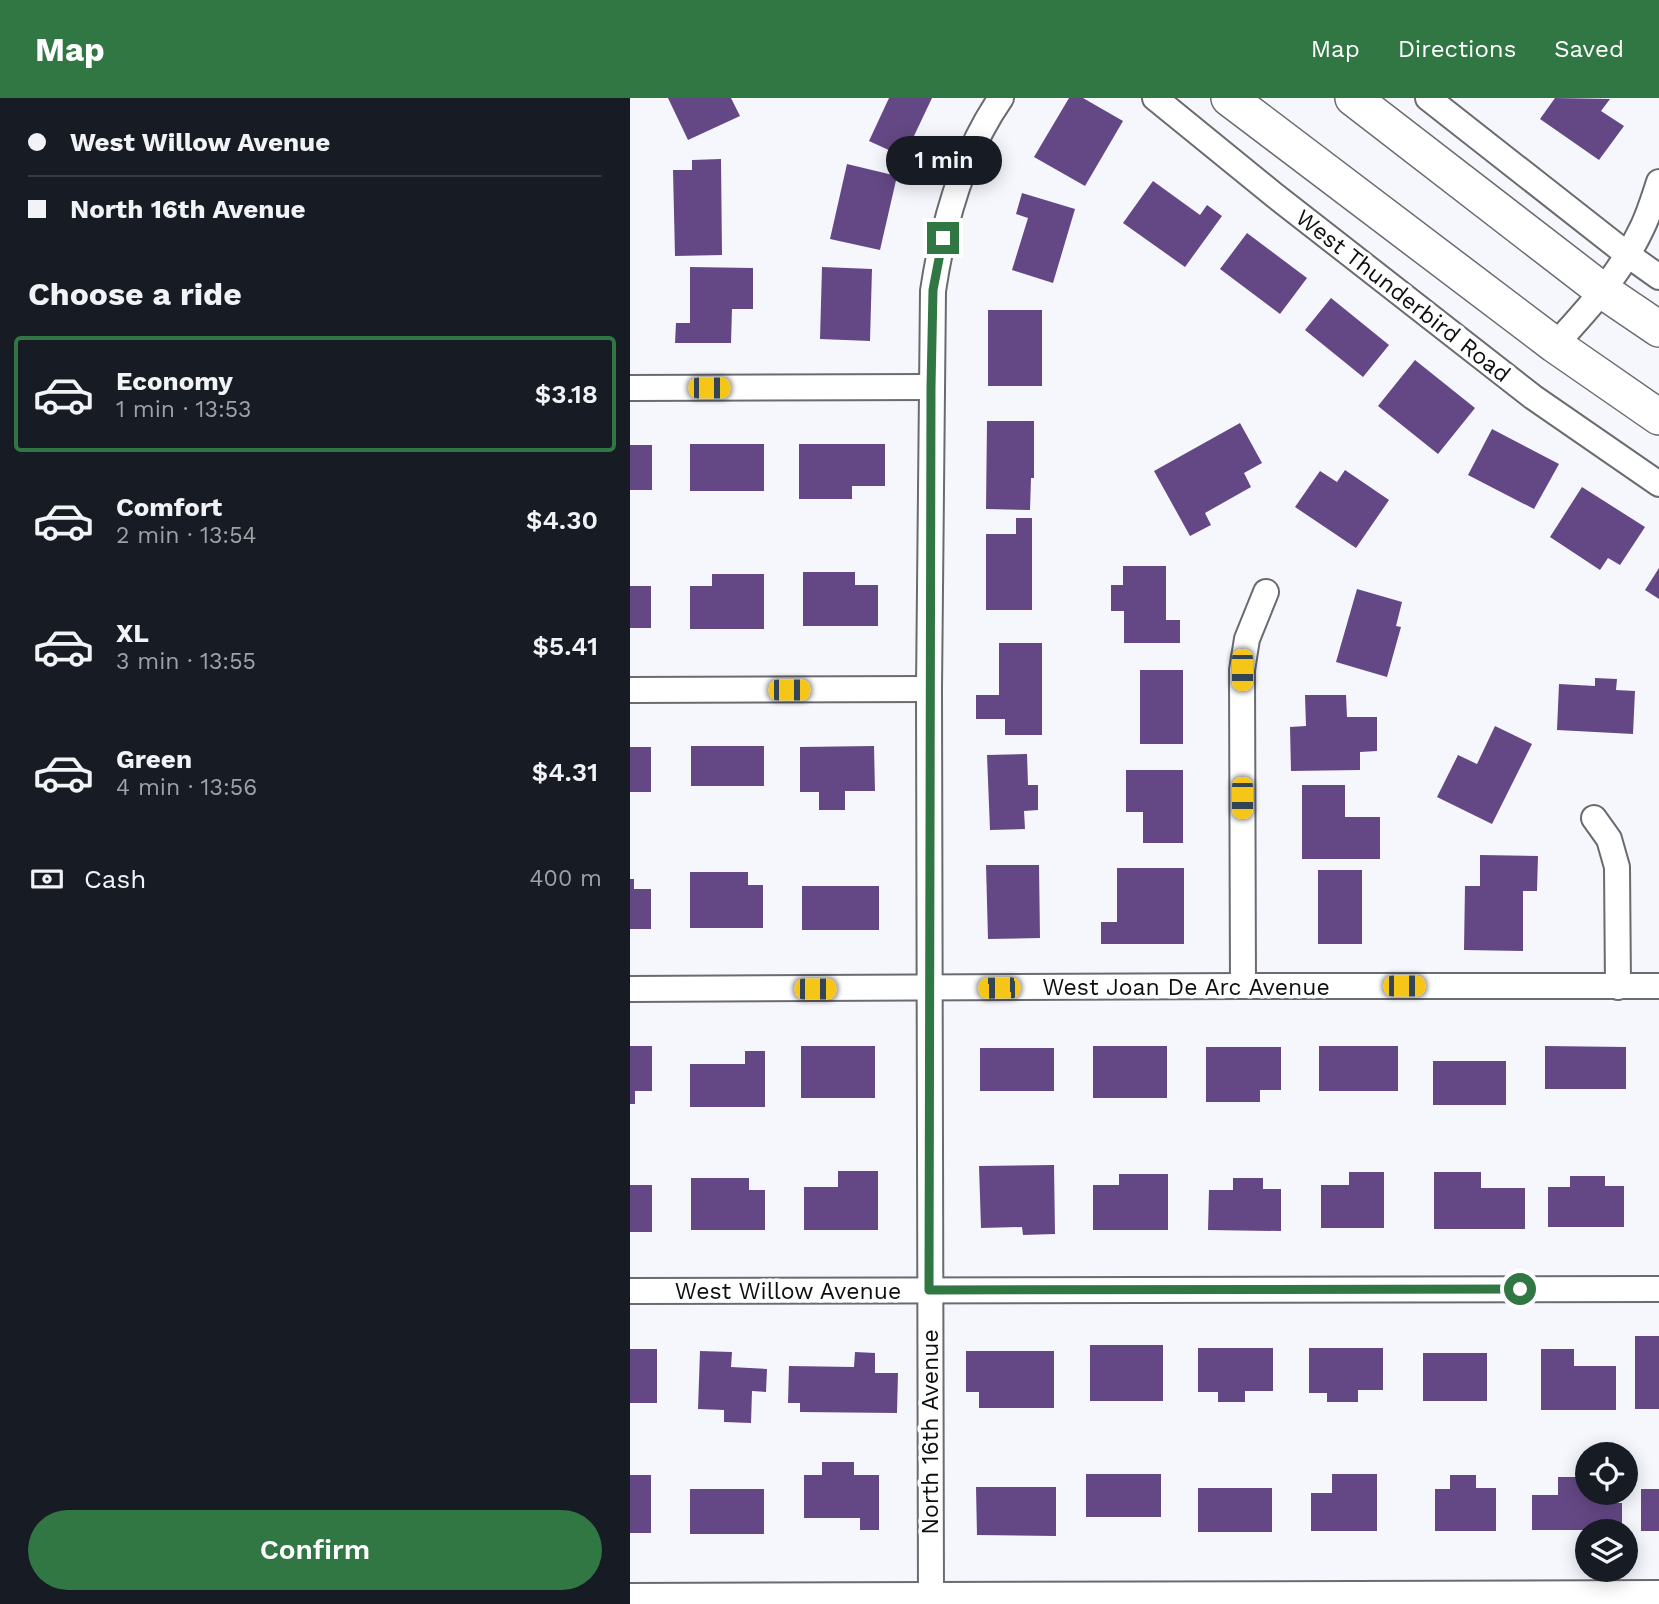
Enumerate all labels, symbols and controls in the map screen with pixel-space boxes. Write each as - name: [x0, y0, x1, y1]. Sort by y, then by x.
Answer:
- text: Map: [35, 30, 105, 69]
- text: Map: [1311, 35, 1360, 63]
- text: Directions: [1398, 35, 1516, 63]
- text: Saved: [1554, 35, 1624, 63]
- text: West Willow Avenue: [70, 127, 330, 157]
- callout: 1 min: [885, 136, 1001, 186]
- text: 1 min: [914, 147, 974, 174]
- text: North 16th Avenue: [70, 194, 306, 224]
- street label: West Thunderbird Road: [1290, 204, 1516, 388]
- route end: [927, 222, 959, 254]
- text: Choose a ride: [28, 275, 242, 313]
- icon: car: [32, 363, 95, 426]
- text: Economy: [116, 366, 233, 396]
- car: [689, 378, 731, 399]
- text: $3.18: [535, 379, 598, 409]
- text: 1 min · 13:53: [116, 396, 252, 423]
- icon: car: [32, 489, 95, 552]
- text: Comfort: [116, 492, 222, 522]
- text: $4.30: [526, 505, 598, 535]
- text: 2 min · 13:54: [116, 522, 257, 549]
- icon: car: [32, 615, 95, 678]
- text: XL: [116, 618, 149, 648]
- text: $5.41: [533, 631, 598, 661]
- text: 3 min · 13:55: [116, 648, 256, 675]
- car: [1232, 649, 1253, 691]
- car: [769, 680, 811, 701]
- icon: car: [32, 741, 95, 804]
- text: Green: [116, 744, 192, 774]
- text: $4.31: [532, 757, 598, 787]
- text: 4 min · 13:56: [116, 774, 257, 801]
- car: [1232, 777, 1253, 819]
- icon: cash: [28, 860, 66, 898]
- text: Cash: [84, 864, 146, 894]
- text: 400 m: [530, 865, 602, 892]
- street label: West Joan De Arc Avenue: [1042, 974, 1330, 1001]
- car: [1384, 976, 1426, 997]
- car: [978, 977, 1021, 999]
- car: [795, 979, 837, 1000]
- route start: [1504, 1273, 1536, 1305]
- street label: West Willow Avenue: [675, 1278, 901, 1305]
- street label: North 16th Avenue: [917, 1329, 944, 1535]
- map controls: [1575, 1442, 1638, 1582]
- button: locate: [1575, 1442, 1638, 1505]
- button: Confirm: [28, 1510, 602, 1590]
- button: layers: [1575, 1519, 1638, 1582]

